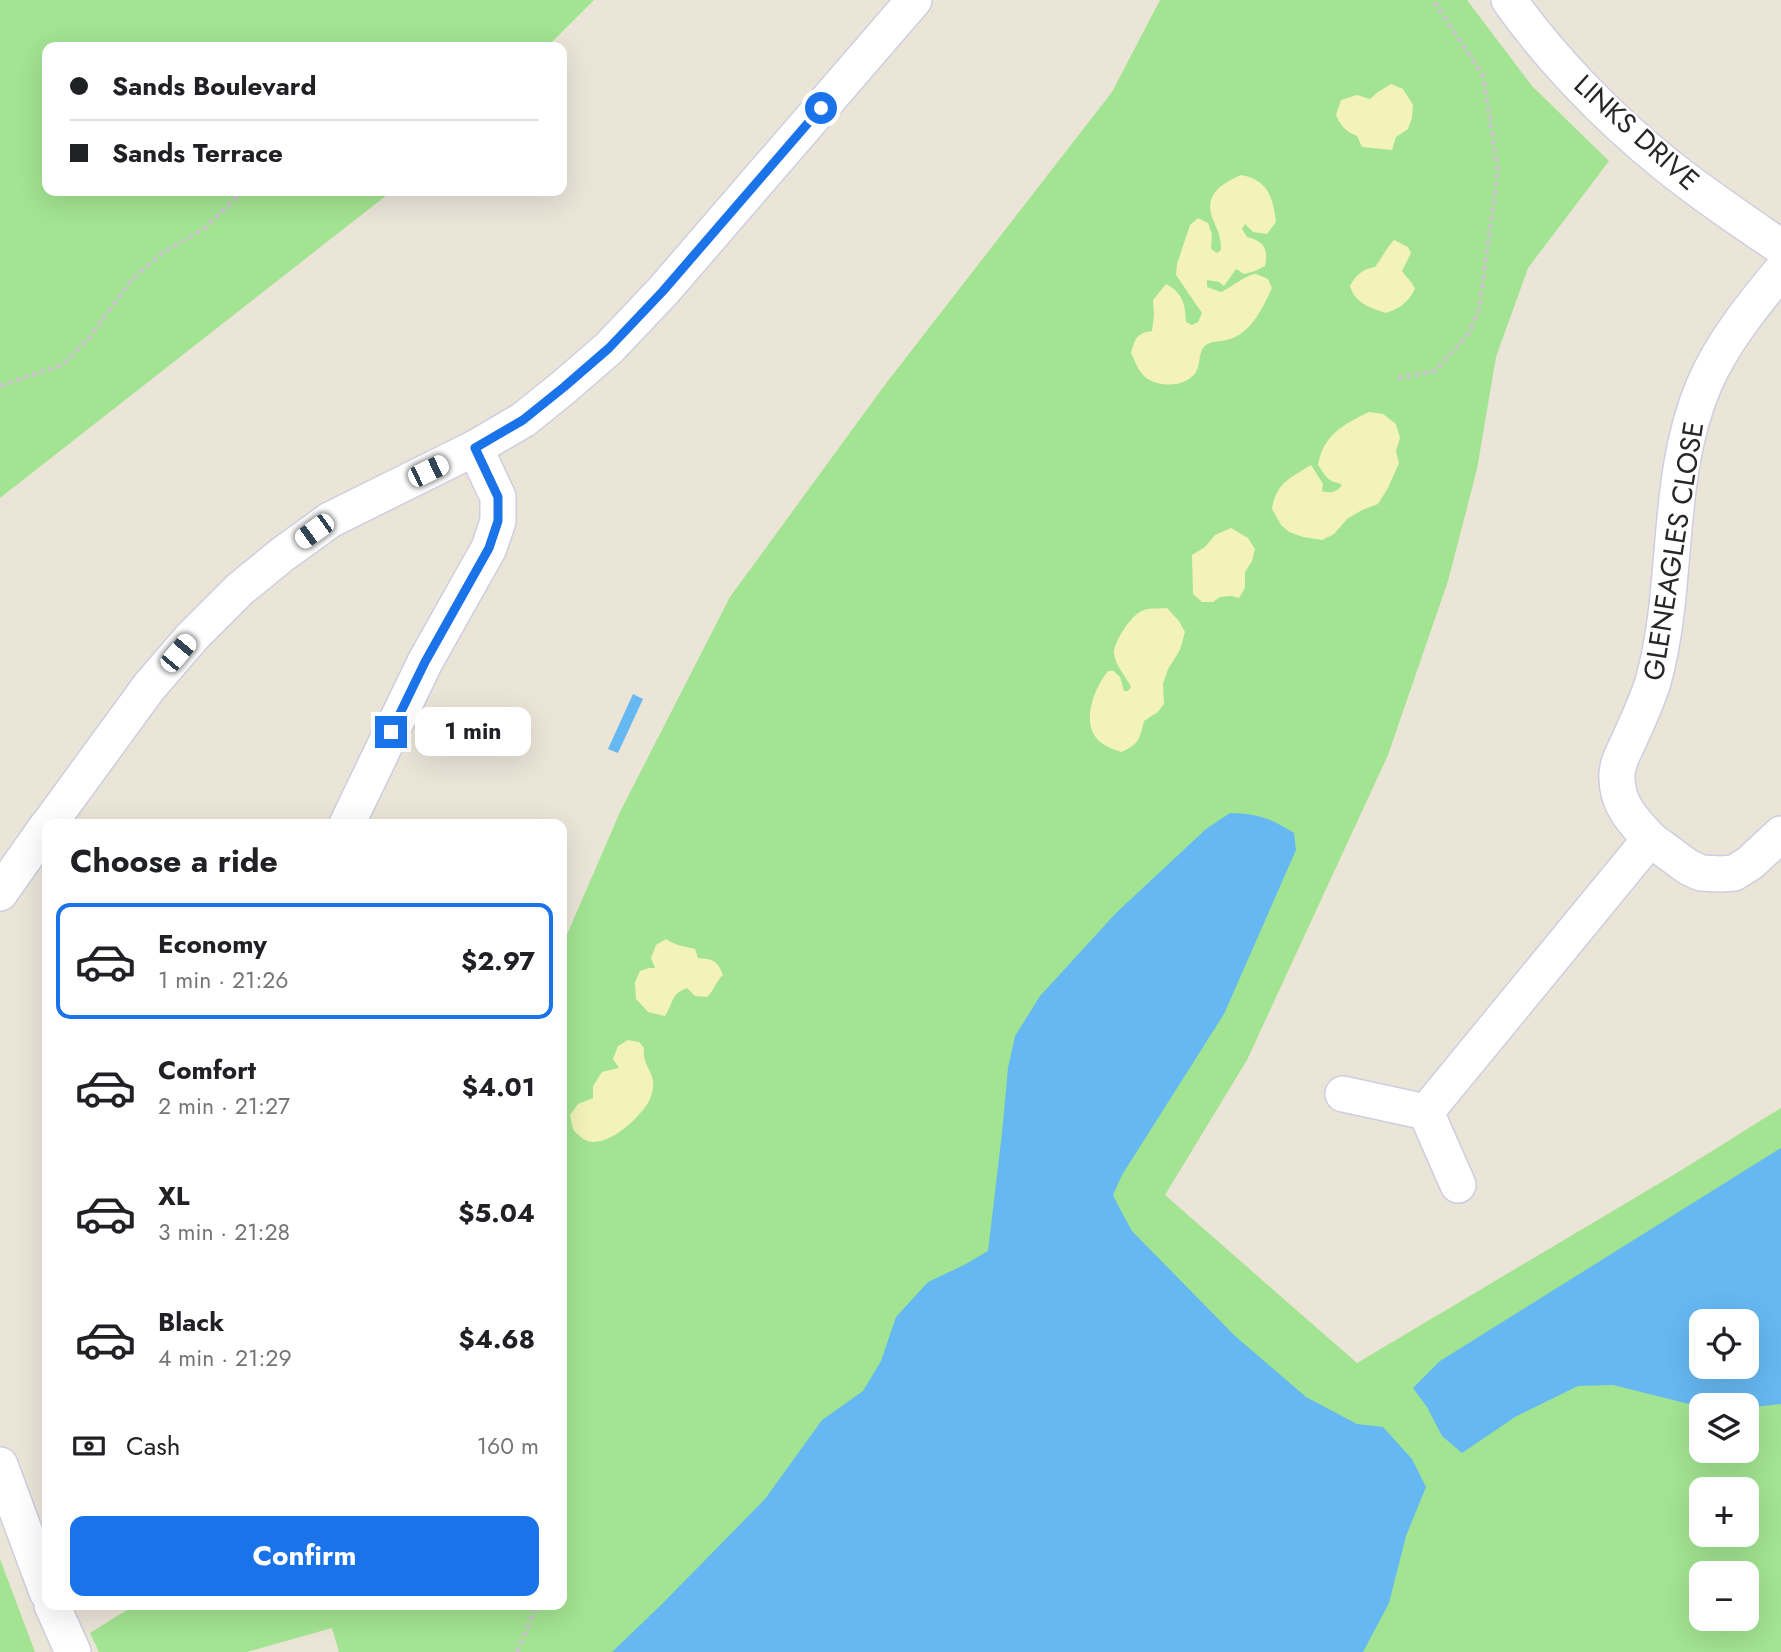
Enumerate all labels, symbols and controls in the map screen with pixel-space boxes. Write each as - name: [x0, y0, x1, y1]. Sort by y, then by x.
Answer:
- street label: LINKS DRIVE: [1565, 65, 1708, 200]
- text: Sands Boulevard: [112, 67, 316, 105]
- route start: [805, 92, 837, 124]
- text: Sands Terrace: [112, 134, 283, 172]
- street label: GLENEAGLES CLOSE: [1633, 419, 1714, 684]
- car: [405, 452, 452, 490]
- car: [291, 510, 338, 552]
- car: [157, 630, 200, 676]
- callout: 1 min: [416, 708, 531, 756]
- text: 1 min: [444, 714, 502, 748]
- route end: [375, 716, 407, 748]
- text: Choose a ride: [70, 838, 278, 884]
- text: Economy: [158, 925, 267, 963]
- icon: car: [74, 930, 137, 993]
- text: $2.97: [461, 942, 535, 980]
- text: 1 min · 21:26: [158, 963, 289, 997]
- text: Comfort: [158, 1051, 256, 1089]
- icon: car: [74, 1056, 137, 1119]
- text: $4.01: [462, 1068, 535, 1106]
- text: 2 min · 21:27: [158, 1089, 290, 1123]
- text: XL: [158, 1177, 190, 1215]
- icon: car: [74, 1182, 137, 1245]
- text: $5.04: [458, 1194, 535, 1232]
- text: 3 min · 21:28: [158, 1215, 290, 1249]
- text: Black: [158, 1303, 224, 1341]
- icon: car: [74, 1308, 137, 1371]
- map controls: [1689, 1309, 1759, 1631]
- button: locate: [1689, 1309, 1759, 1379]
- text: $4.68: [459, 1320, 535, 1358]
- text: 4 min · 21:29: [158, 1341, 292, 1375]
- button: layers: [1689, 1393, 1759, 1463]
- icon: cash: [70, 1427, 108, 1465]
- text: Cash: [126, 1427, 180, 1465]
- text: 160 m: [477, 1429, 539, 1463]
- button: +: [1689, 1477, 1759, 1547]
- button: Confirm: [70, 1516, 539, 1596]
- button: −: [1689, 1561, 1759, 1631]

